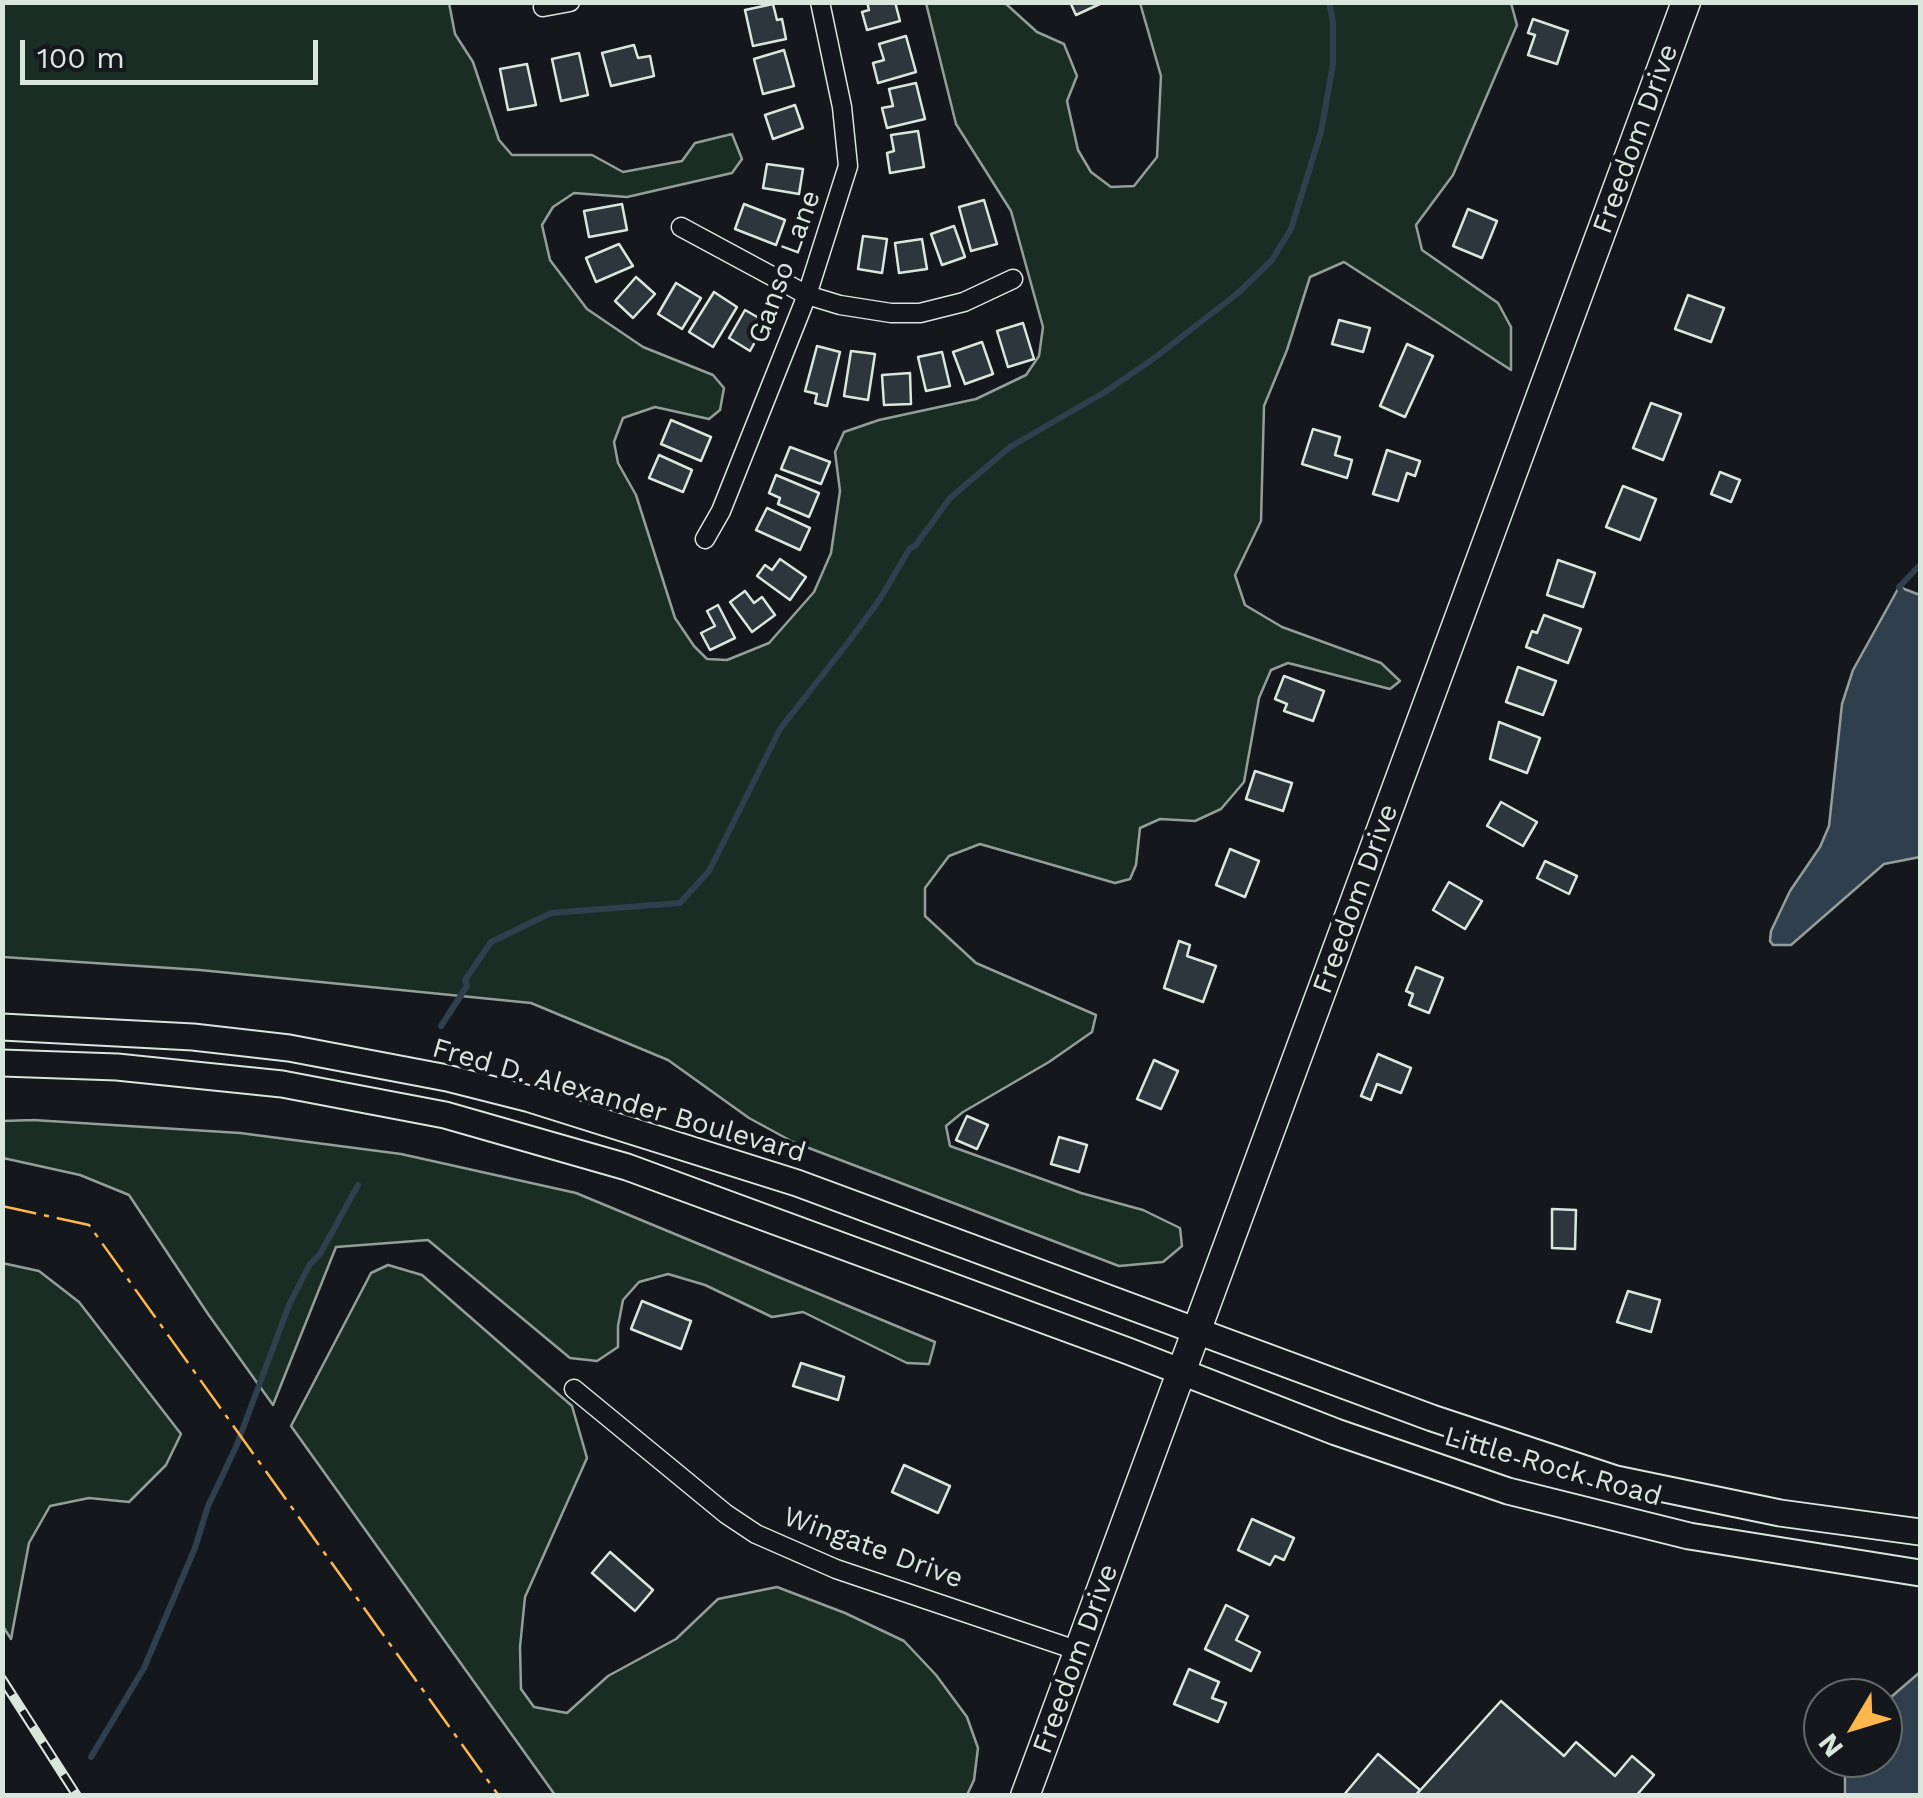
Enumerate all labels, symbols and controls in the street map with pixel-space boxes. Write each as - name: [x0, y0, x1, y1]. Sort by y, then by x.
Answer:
- scale bar: [25, 20, 322, 82]
- text: 100 m: [37, 40, 125, 75]
- street label: Freedom Drive: [1586, 40, 1686, 238]
- street label: Ganso Lane: [742, 186, 828, 348]
- street label: Freedom Drive: [1306, 800, 1406, 998]
- street label: Fred D. Alexander Boulevard: [428, 1032, 810, 1170]
- street label: Little Rock Road: [1440, 1420, 1666, 1514]
- street label: Wingate Drive: [778, 1500, 968, 1596]
- street label: Freedom Drive: [1026, 1560, 1126, 1758]
- north arrow: [1803, 1678, 1903, 1778]
- text: N: [1811, 1727, 1850, 1764]

